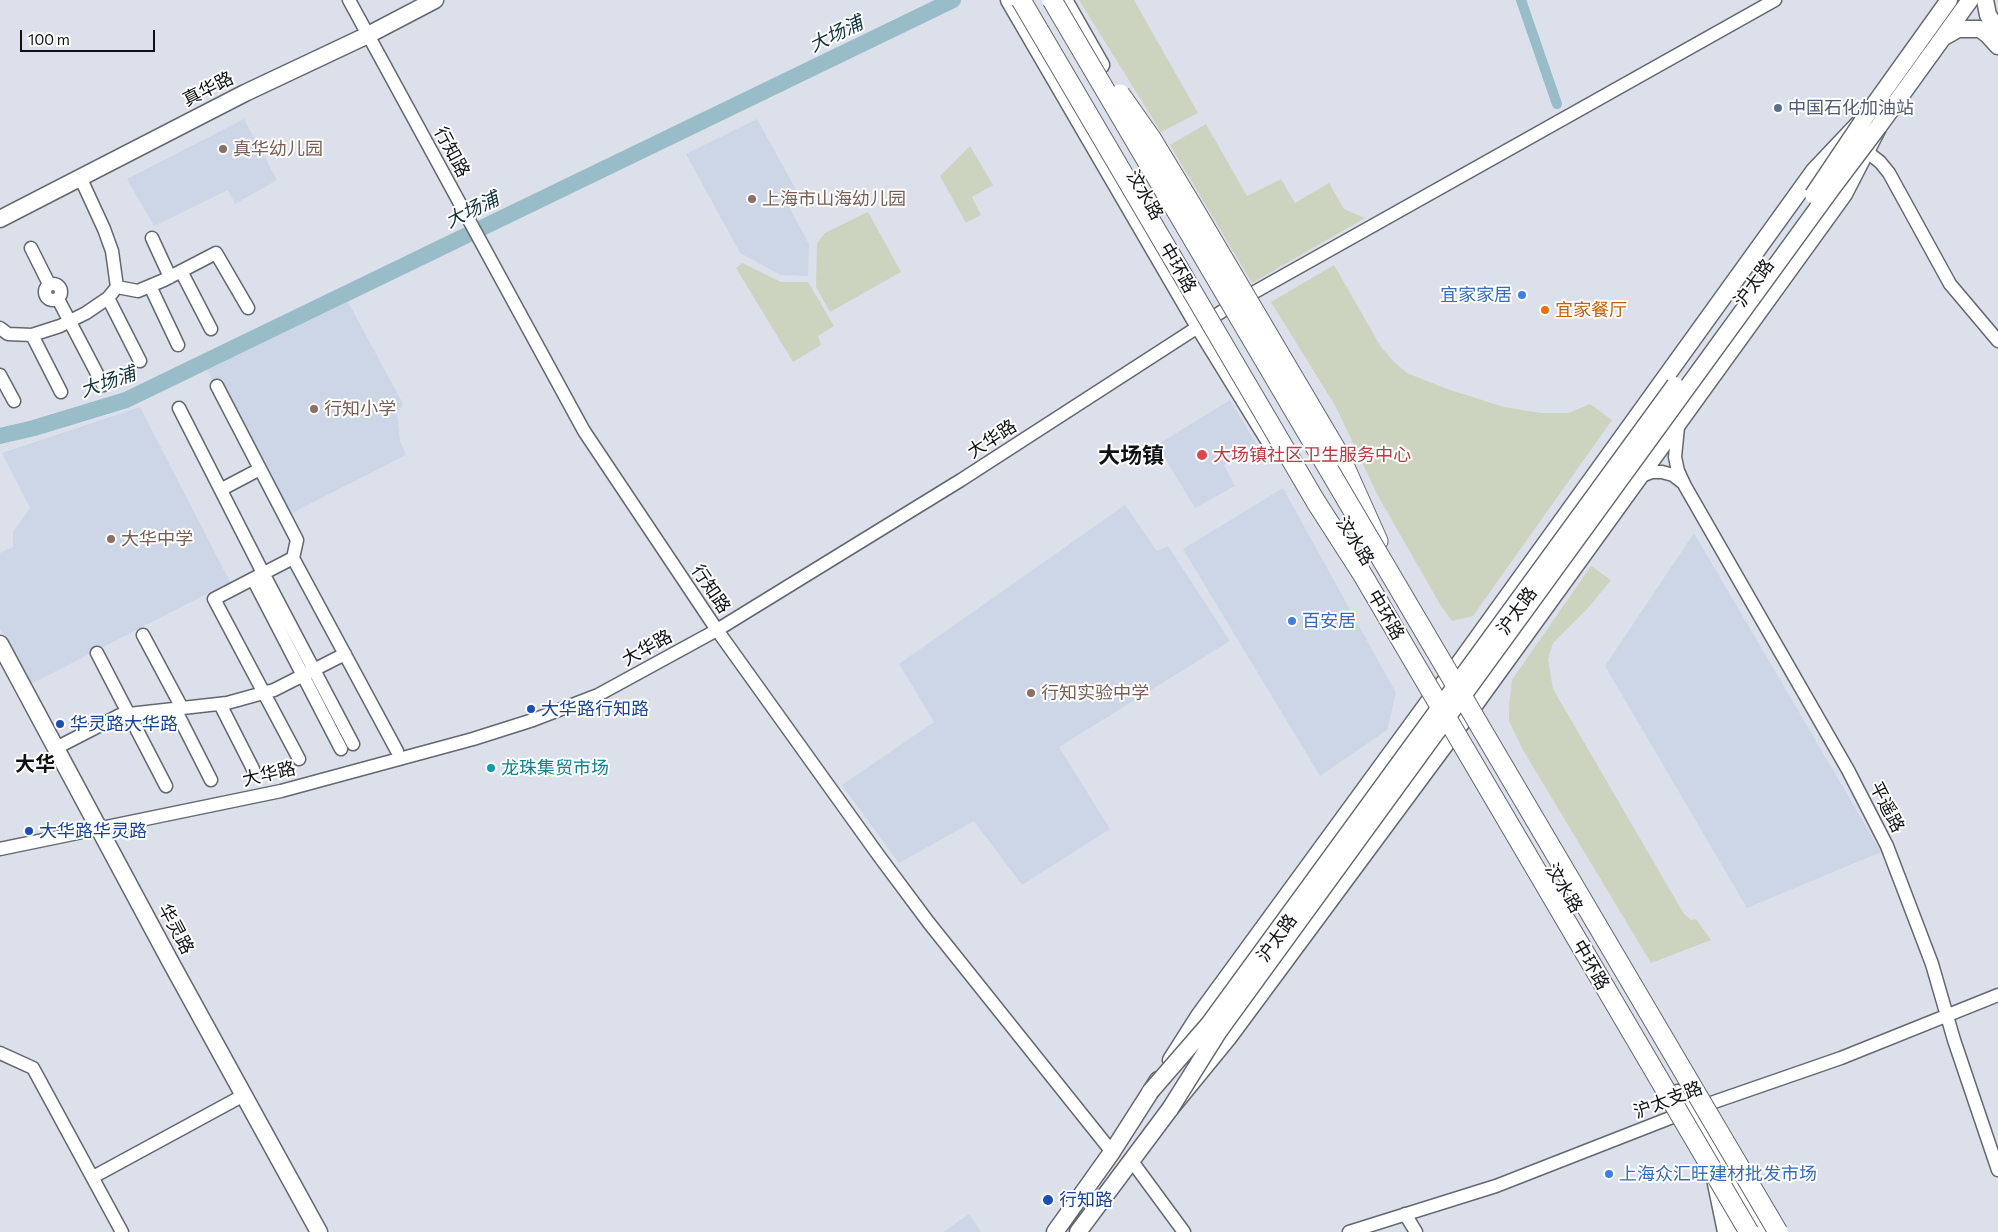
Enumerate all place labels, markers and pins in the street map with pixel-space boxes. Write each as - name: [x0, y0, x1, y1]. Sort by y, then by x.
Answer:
- place label: 中国石化加油站: [1788, 97, 1914, 119]
- marker: 中国石化加油站: [1772, 102, 1784, 114]
- place label: 真华幼儿园: [233, 138, 323, 160]
- marker: 真华幼儿园: [217, 143, 229, 155]
- place label: 上海市山海幼儿园: [762, 188, 906, 210]
- marker: 上海市山海幼儿园: [746, 193, 758, 205]
- place label: 宜家家居: [1440, 284, 1512, 306]
- marker: 宜家家居: [1516, 289, 1528, 301]
- place label: 宜家餐厅: [1555, 299, 1627, 321]
- marker: 宜家餐厅: [1539, 304, 1551, 316]
- place label: 行知小学: [324, 398, 396, 420]
- marker: 行知小学: [308, 403, 320, 415]
- place label: 大场镇社区卫生服务中心: [1213, 444, 1411, 466]
- marker: 大场镇社区卫生服务中心: [1195, 448, 1209, 462]
- place label: 大华中学: [121, 528, 193, 550]
- marker: 大华中学: [105, 533, 117, 545]
- place label: 百安居: [1302, 610, 1356, 632]
- marker: 百安居: [1286, 615, 1298, 627]
- place label: 行知实验中学: [1041, 682, 1149, 704]
- marker: 行知实验中学: [1025, 687, 1037, 699]
- place label: 大华路行知路: [541, 698, 649, 720]
- marker: 大华路行知路: [525, 703, 537, 715]
- place label: 华灵路大华路: [70, 713, 178, 735]
- marker: 华灵路大华路: [54, 718, 66, 730]
- place label: 龙珠集贸市场: [501, 757, 609, 779]
- marker: 龙珠集贸市场: [485, 762, 497, 774]
- place label: 大华路华灵路: [39, 820, 147, 842]
- marker: 大华路华灵路: [23, 825, 35, 837]
- place label: 上海众汇旺建材批发市场: [1619, 1163, 1817, 1185]
- marker: 上海众汇旺建材批发市场: [1603, 1168, 1615, 1180]
- place label: 行知路: [1059, 1189, 1113, 1211]
- marker: 行知路: [1041, 1193, 1055, 1207]

